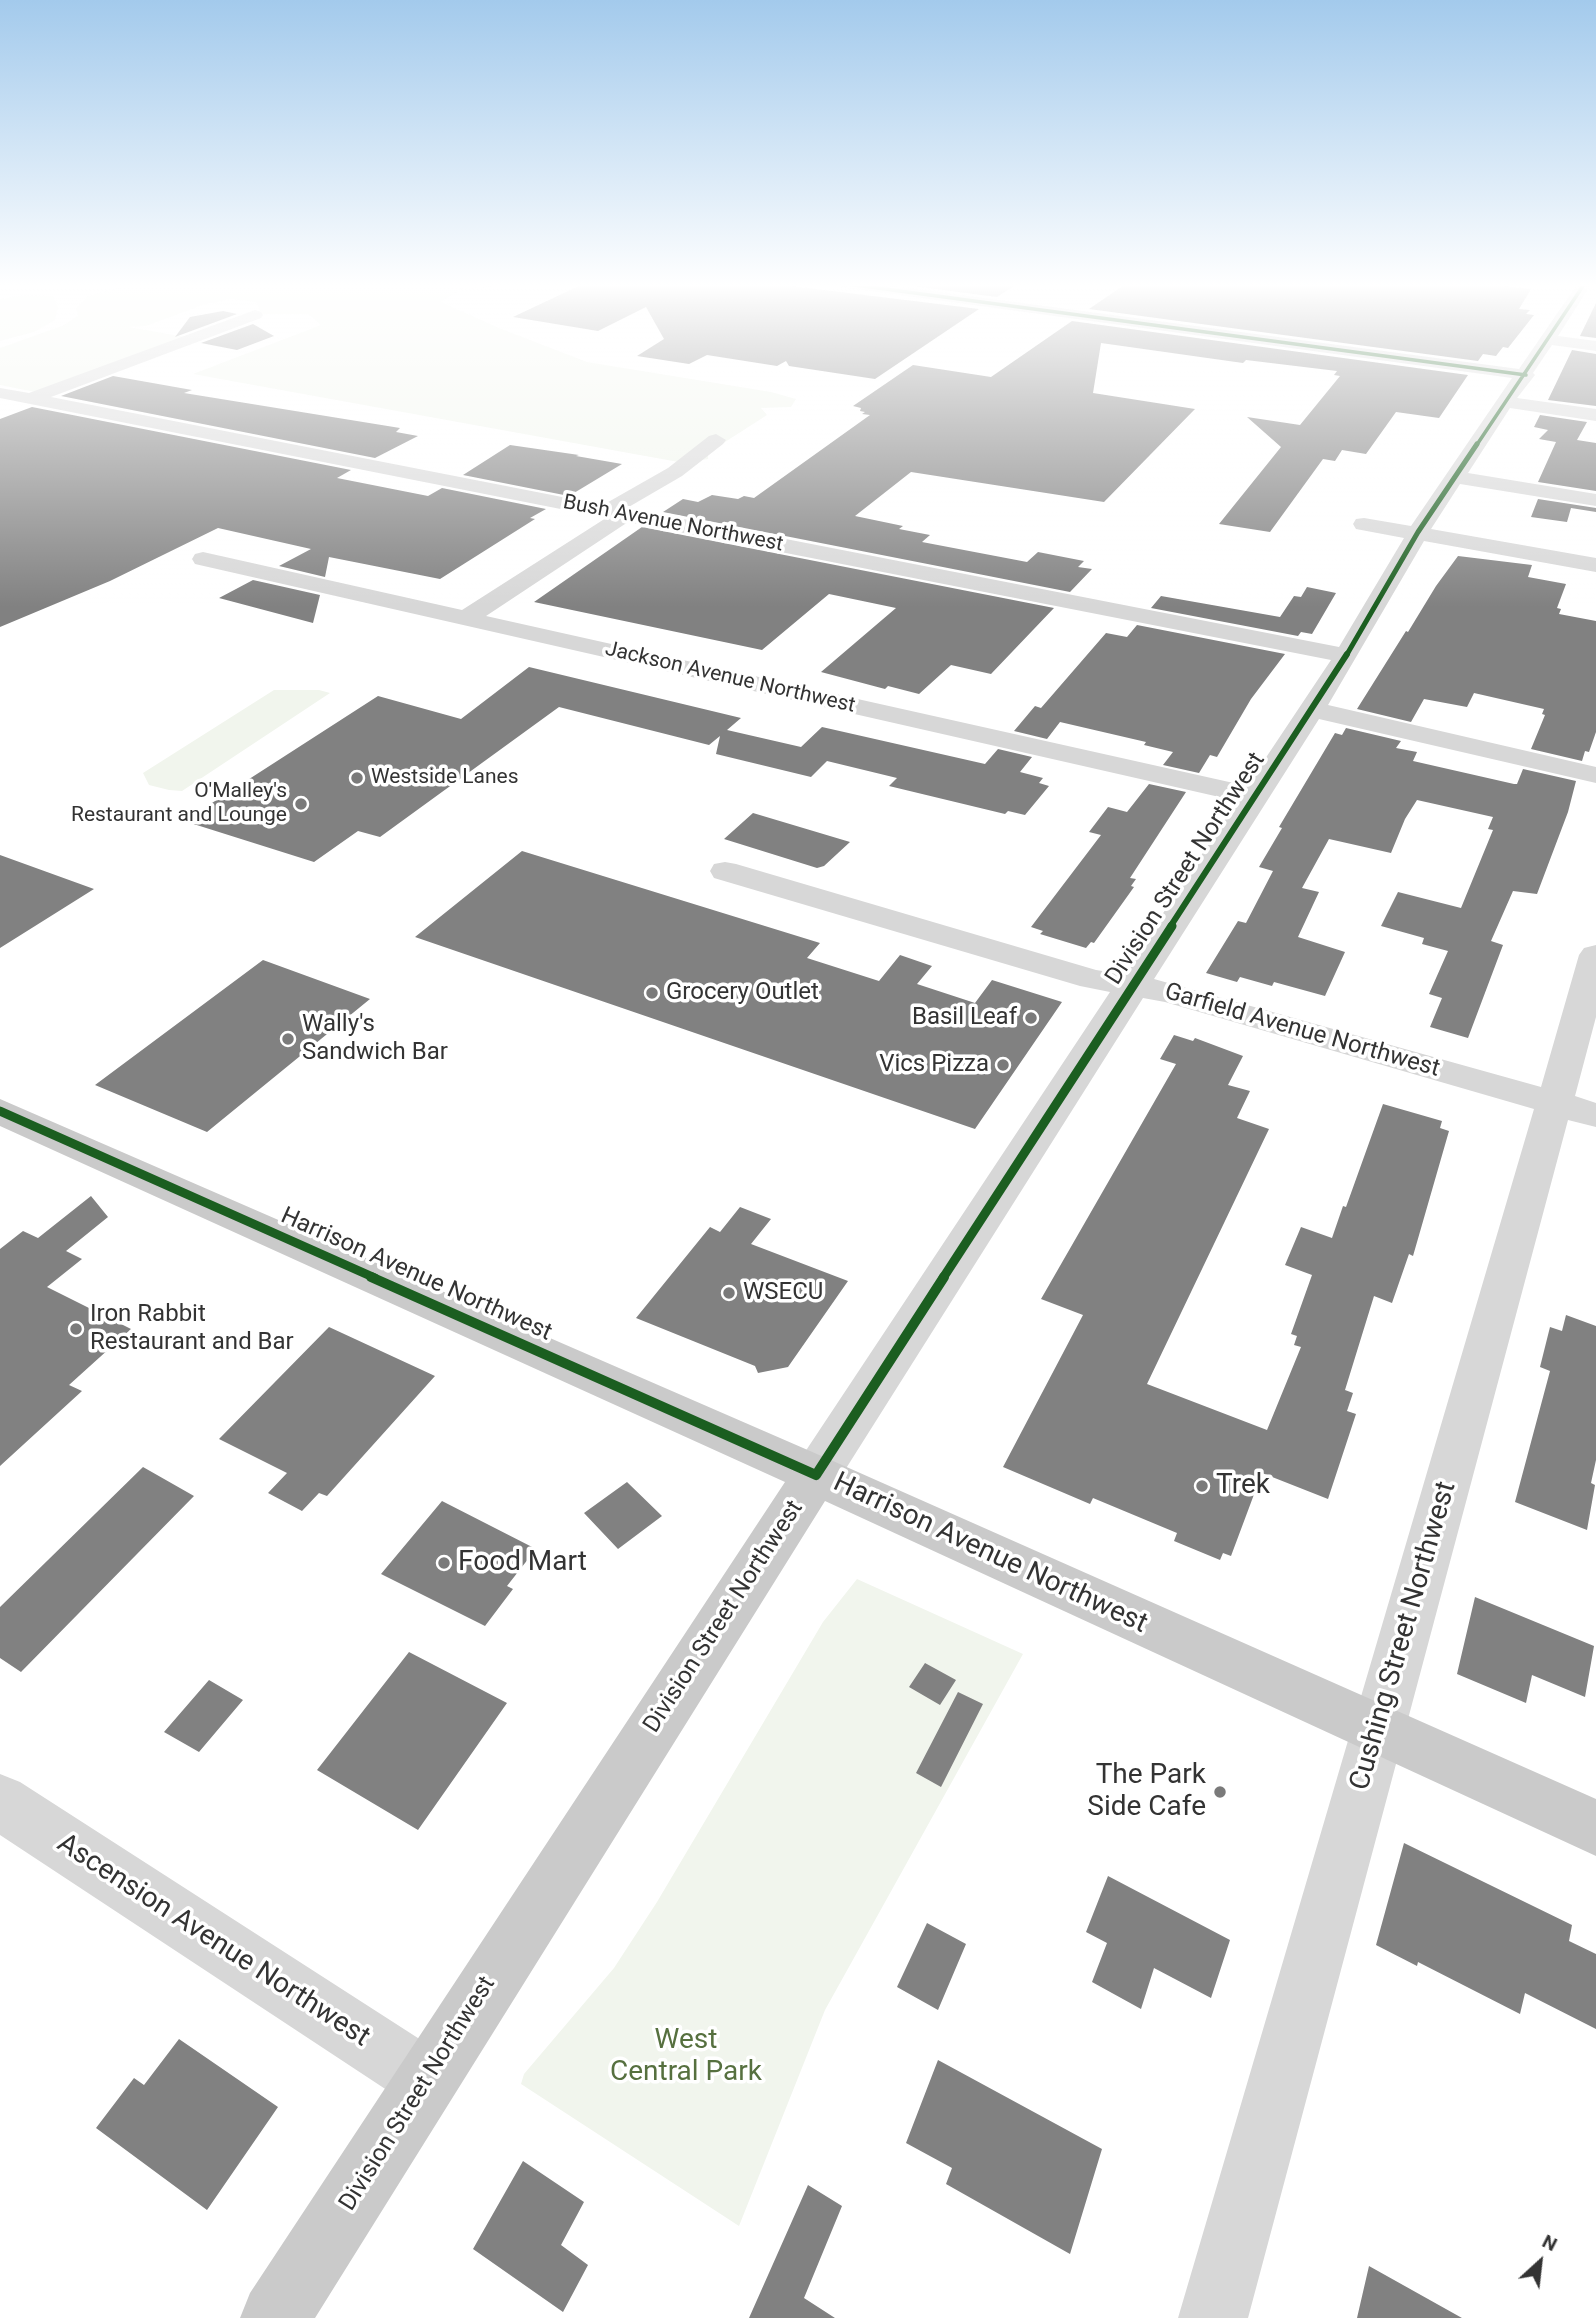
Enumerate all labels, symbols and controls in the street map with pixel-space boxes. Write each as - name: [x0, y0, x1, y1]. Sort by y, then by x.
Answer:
- street label: Bush Avenue Northwest: [561, 490, 785, 558]
- street label: Jackson Avenue Northwest: [603, 637, 857, 719]
- street label: Division Street Northwest: [1100, 748, 1272, 990]
- place label: Westside Lanes: [371, 765, 519, 791]
- marker: Westside Lanes: [349, 770, 365, 786]
- place label: O'Malley's Restaurant and Lounge: [71, 779, 287, 829]
- marker: O'Malley's Restaurant and Lounge: [293, 796, 309, 812]
- street label: Garfield Avenue Northwest: [1161, 978, 1443, 1084]
- place label: Grocery Outlet: [666, 979, 819, 1007]
- marker: Grocery Outlet: [644, 985, 660, 1001]
- place label: Basil Leaf: [912, 1004, 1017, 1032]
- marker: Basil Leaf: [1023, 1010, 1039, 1026]
- place label: Wally's Sandwich Bar: [302, 1011, 448, 1067]
- marker: Wally's Sandwich Bar: [280, 1031, 296, 1047]
- place label: Vics Pizza: [879, 1051, 989, 1079]
- marker: Vics Pizza: [995, 1057, 1011, 1073]
- street label: Harrison Avenue Northwest: [276, 1202, 556, 1348]
- place label: WSECU: [743, 1279, 823, 1307]
- marker: WSECU: [721, 1285, 737, 1301]
- place label: Iron Rabbit Restaurant and Bar: [90, 1301, 294, 1357]
- marker: Iron Rabbit Restaurant and Bar: [68, 1321, 84, 1337]
- street label: Harrison Avenue Northwest: [828, 1466, 1152, 1642]
- place label: Trek: [1216, 1469, 1270, 1503]
- marker: Trek: [1194, 1478, 1210, 1494]
- street label: Cushing Street Northwest: [1344, 1478, 1464, 1794]
- street label: Division Street Northwest: [638, 1496, 810, 1738]
- place label: Food Mart: [458, 1546, 587, 1580]
- marker: Food Mart: [436, 1555, 452, 1571]
- place label: The Park Side Cafe: [1087, 1759, 1206, 1825]
- marker: The Park Side Cafe: [1212, 1784, 1228, 1800]
- street label: Ascension Avenue Northwest: [50, 1827, 376, 2055]
- street label: Division Street Northwest: [334, 1971, 502, 2217]
- park label: West Central Park: [610, 2024, 762, 2090]
- north arrow: [1505, 2227, 1575, 2297]
- text: N: [1539, 2230, 1561, 2256]

